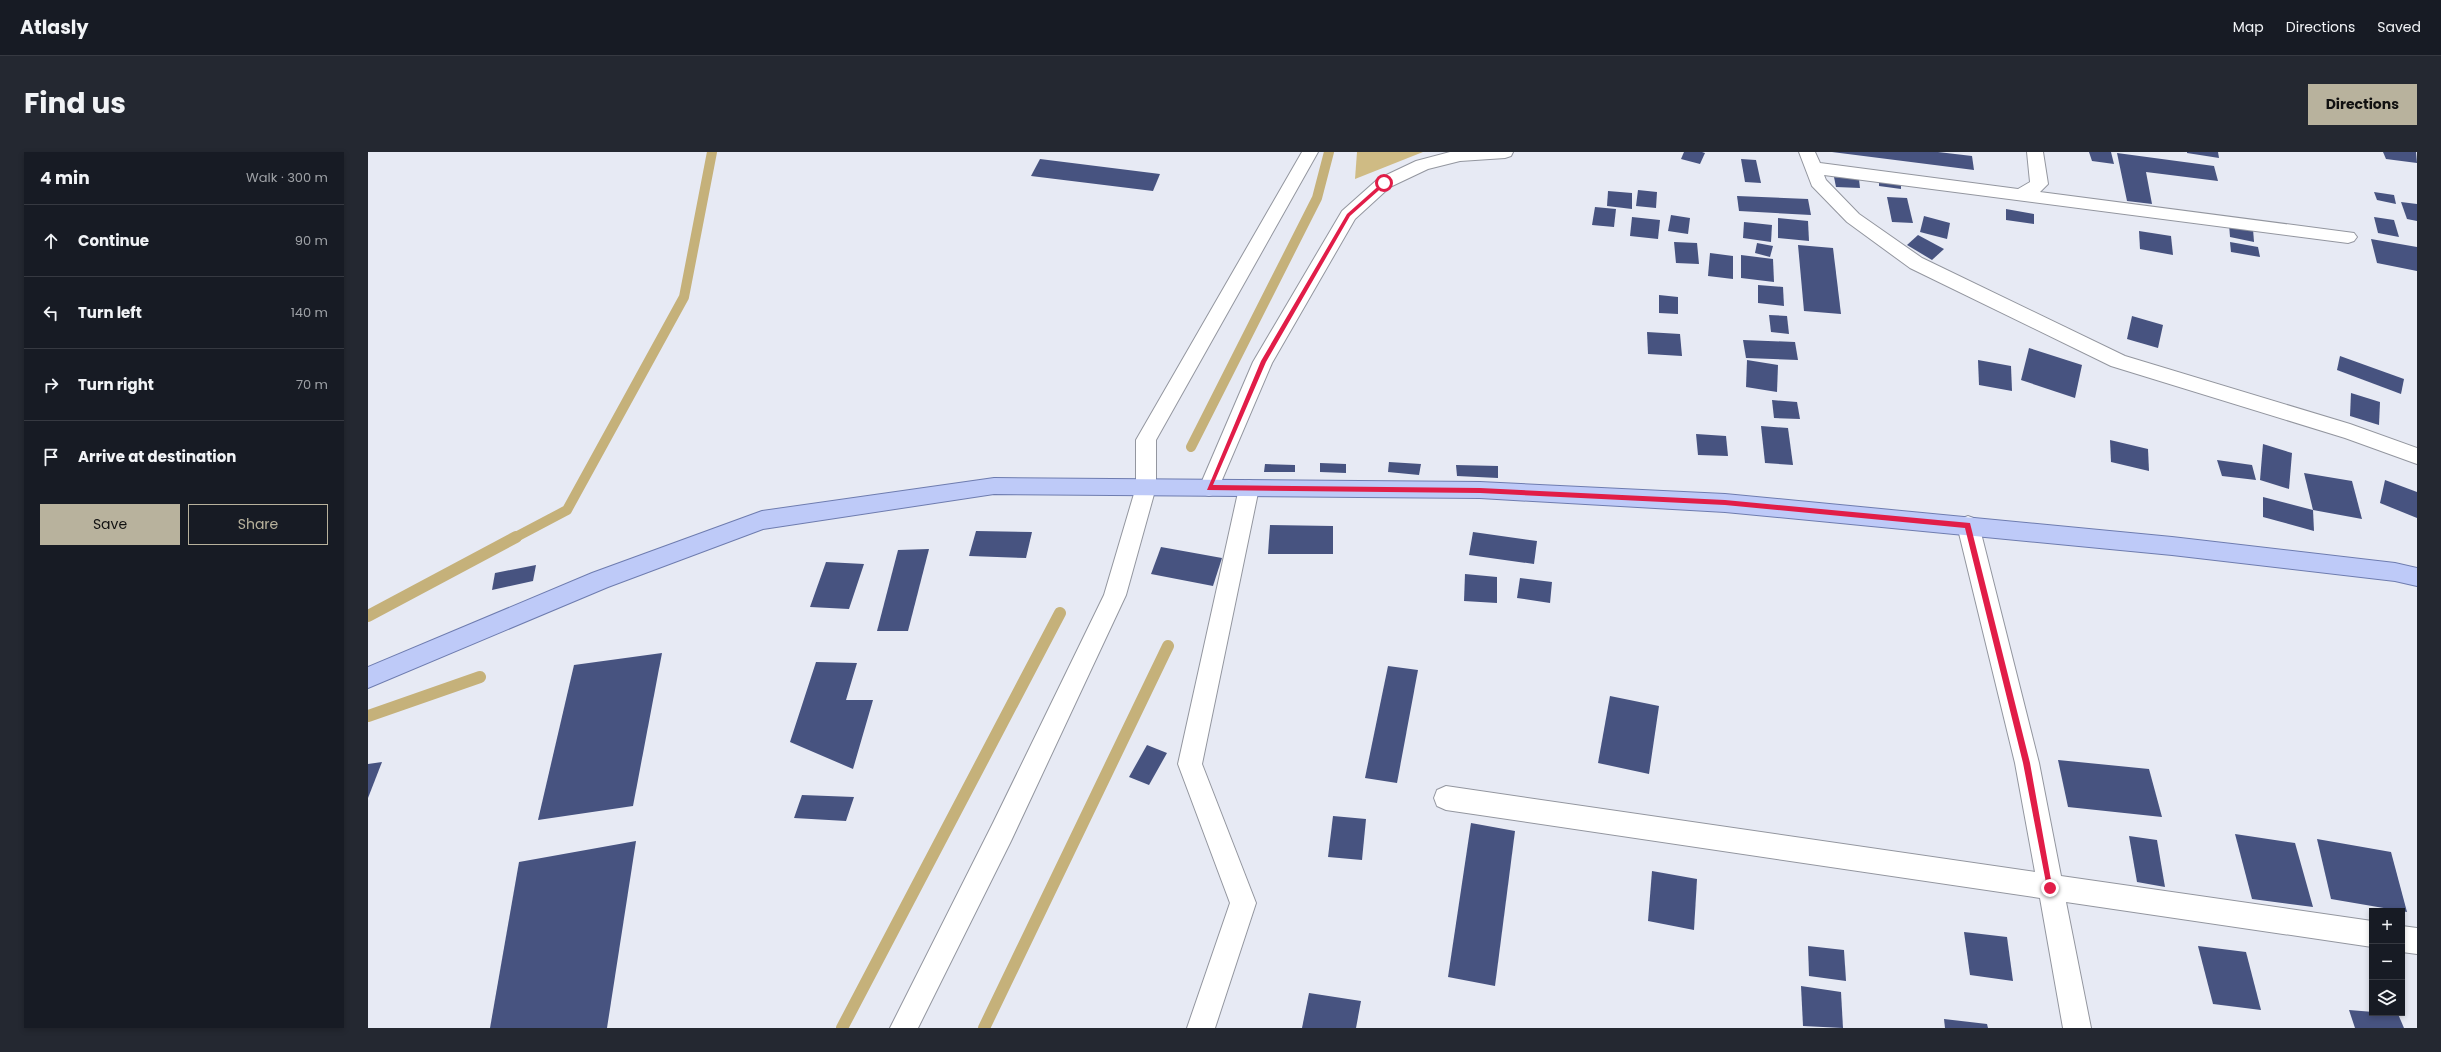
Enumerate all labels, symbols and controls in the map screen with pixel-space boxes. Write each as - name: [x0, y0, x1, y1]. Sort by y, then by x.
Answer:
- text: Atlasly: [20, 14, 88, 41]
- text: Map: [2233, 17, 2264, 37]
- text: Directions: [2286, 17, 2355, 37]
- text: Saved: [2377, 17, 2421, 37]
- text: Find us: [24, 84, 126, 123]
- button: Directions: [2308, 84, 2417, 125]
- text: 4 min: [40, 166, 90, 190]
- text: Walk · 300 m: [246, 168, 328, 187]
- route start: [1375, 174, 1393, 192]
- icon: ahead: [40, 230, 62, 252]
- text: Continue: [78, 230, 149, 251]
- text: 90 m: [295, 231, 328, 250]
- icon: left: [40, 302, 62, 324]
- text: Turn left: [78, 302, 142, 323]
- text: 140 m: [291, 303, 328, 322]
- icon: right: [40, 374, 62, 396]
- text: Turn right: [78, 374, 154, 395]
- text: 70 m: [296, 375, 328, 394]
- icon: arrive: [40, 446, 62, 468]
- text: Arrive at destination: [78, 446, 236, 467]
- button: Save: [40, 504, 180, 545]
- button: Share: [188, 504, 328, 545]
- route end: [2041, 879, 2059, 897]
- map controls: [2369, 908, 2405, 1016]
- button: +: [2369, 908, 2405, 944]
- button: −: [2369, 944, 2405, 980]
- button: layers: [2369, 980, 2405, 1016]

